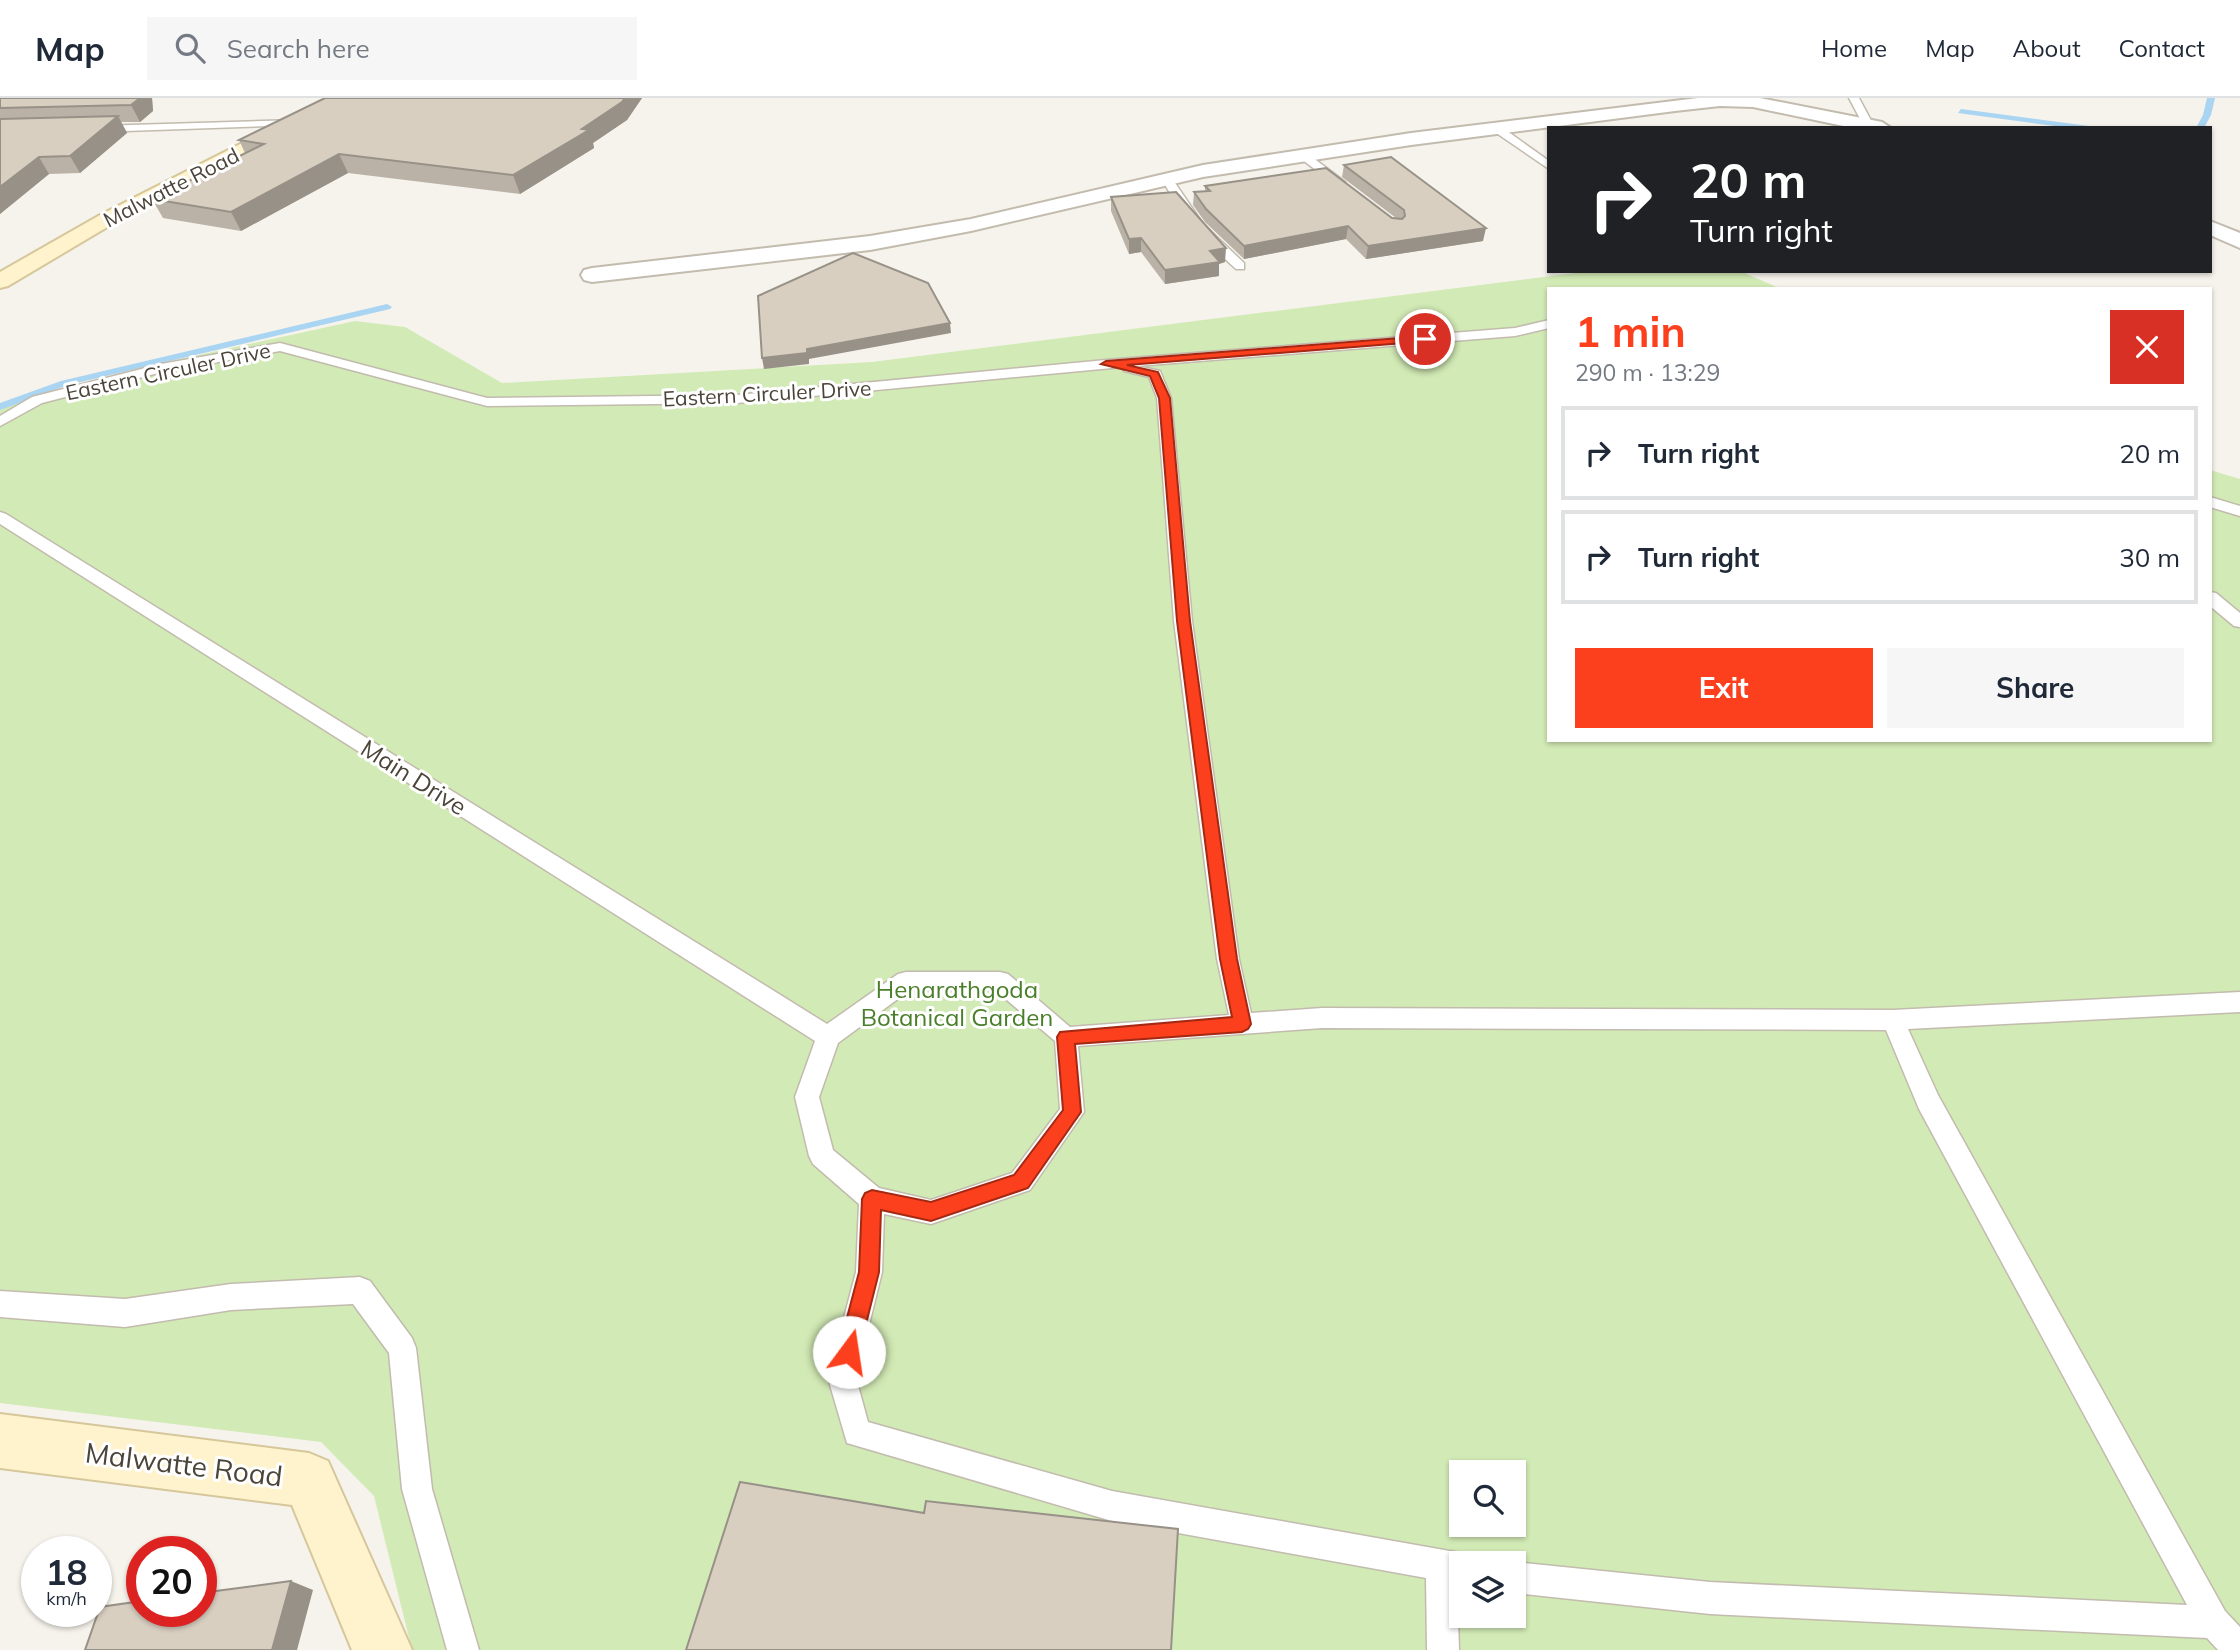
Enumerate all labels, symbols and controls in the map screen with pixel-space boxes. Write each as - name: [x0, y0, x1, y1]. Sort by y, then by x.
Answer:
- search box: [147, 17, 637, 80]
- text: Map: [35, 28, 105, 69]
- icon: search: [171, 29, 209, 67]
- text: Search here: [227, 32, 370, 65]
- text: Home: [1821, 33, 1887, 63]
- text: Map: [1925, 33, 1975, 63]
- text: About: [2013, 33, 2081, 63]
- text: Contact: [2119, 33, 2205, 63]
- street label: Malwatte Road: [99, 142, 243, 232]
- text: 20 m: [1690, 149, 1806, 210]
- icon: right: [1575, 154, 1666, 245]
- text: Turn right: [1690, 210, 1833, 250]
- text: 1 min: [1575, 305, 1686, 358]
- pin: [1395, 309, 1455, 369]
- button: close: [2110, 310, 2184, 384]
- icon: arrive: [1406, 320, 1444, 358]
- street label: Eastern Circuler Drive: [63, 337, 273, 405]
- text: 290 m · 13:29: [1575, 358, 1720, 387]
- street label: Eastern Circuler Drive: [662, 375, 872, 411]
- icon: right: [1579, 434, 1617, 472]
- text: Turn right: [1638, 437, 1759, 470]
- text: 20 m: [2119, 437, 2180, 470]
- icon: right: [1579, 538, 1617, 576]
- text: Turn right: [1638, 541, 1759, 574]
- text: 30 m: [2119, 541, 2180, 574]
- button: Exit: [1575, 648, 1873, 728]
- button: Share: [1887, 648, 2184, 728]
- street label: Main Drive: [356, 733, 472, 821]
- park label: Henarathgoda Botanical Garden: [861, 974, 1053, 1032]
- position arrow: [812, 1315, 886, 1389]
- street label: Malwatte Road: [83, 1435, 285, 1493]
- map controls: [1449, 1460, 1526, 1628]
- button: search: [1449, 1460, 1526, 1537]
- speed limit sign: 20: [126, 1536, 217, 1627]
- text: 18: [45, 1550, 88, 1594]
- button: layers: [1449, 1551, 1526, 1628]
- text: km/h: [46, 1587, 87, 1610]

